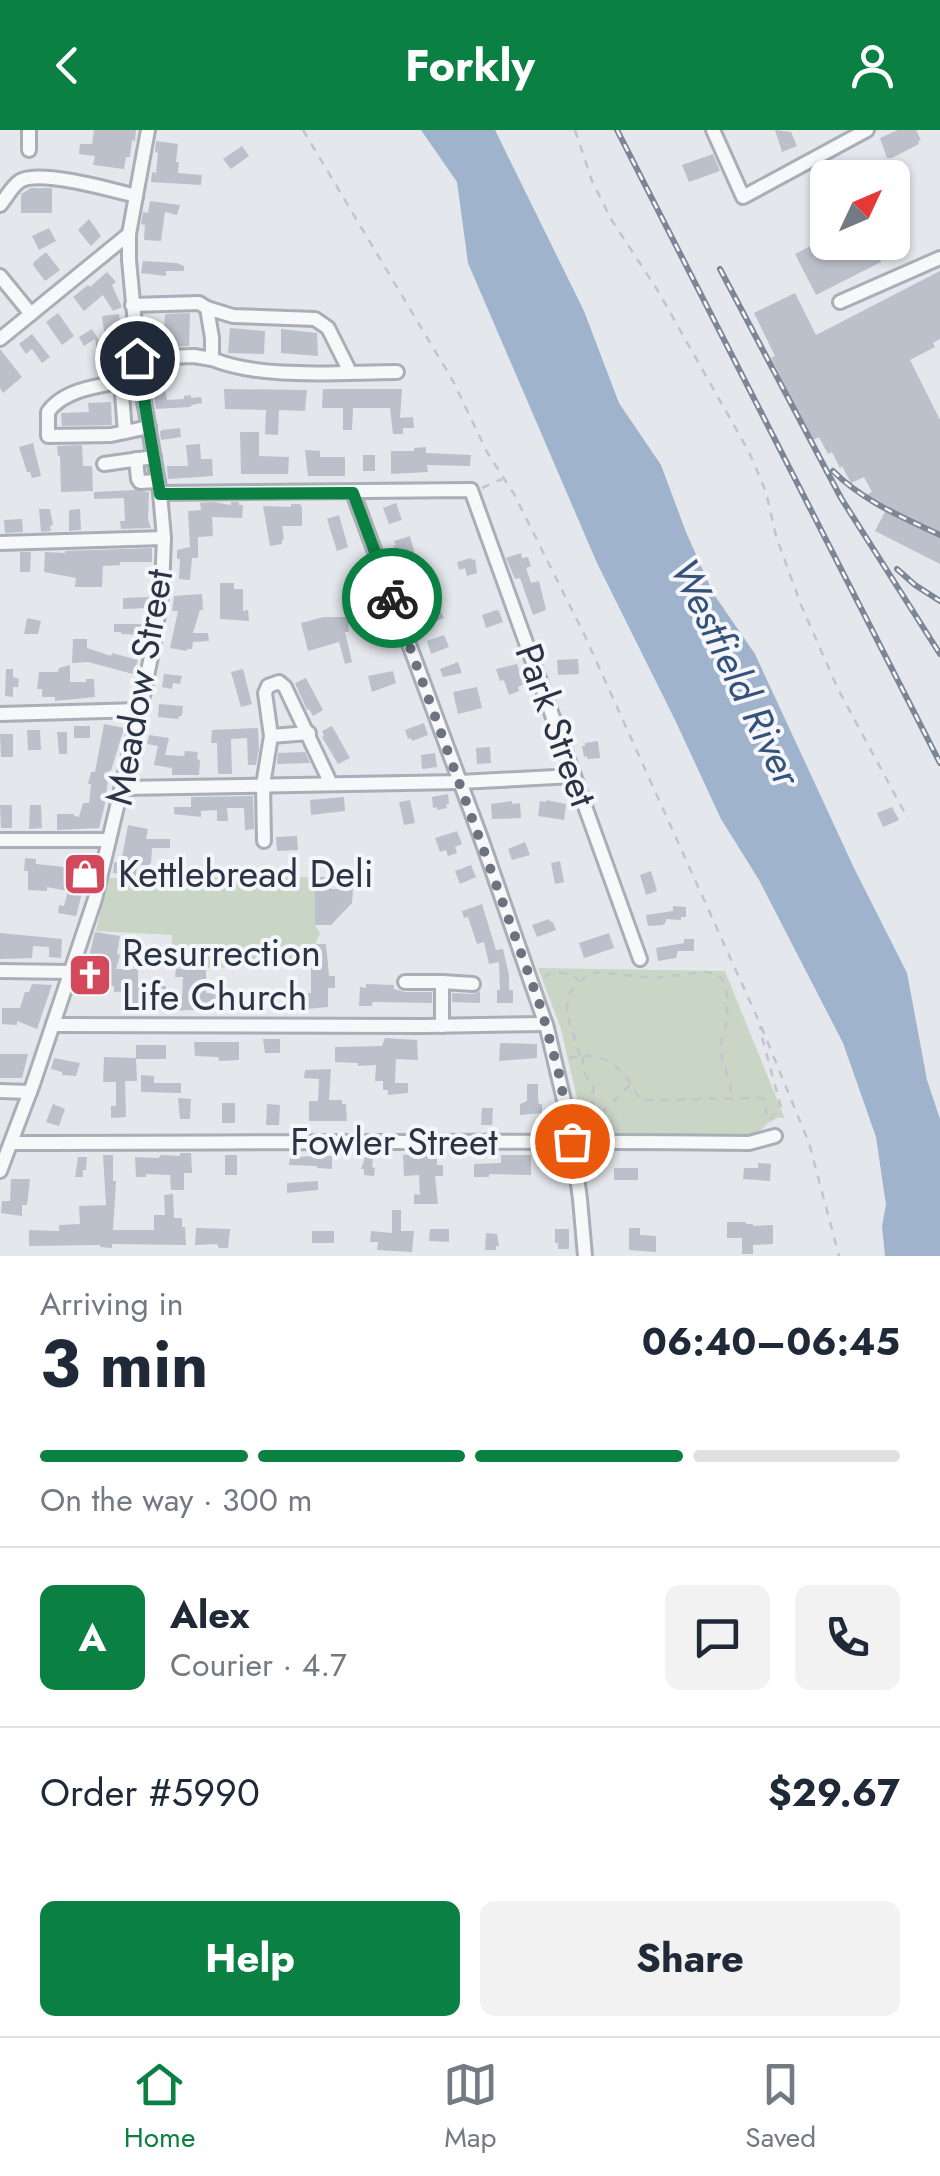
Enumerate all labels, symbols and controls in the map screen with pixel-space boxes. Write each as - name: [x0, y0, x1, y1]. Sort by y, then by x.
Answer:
- text: Forkly: [405, 33, 535, 98]
- icon: back: [40, 38, 95, 93]
- icon: person: [845, 38, 900, 93]
- north arrow: [810, 160, 910, 260]
- map controls: [810, 160, 910, 260]
- pin: [95, 316, 180, 401]
- icon: home: [110, 331, 165, 386]
- courier: [342, 548, 442, 648]
- water label: Westfield River: [656, 549, 817, 798]
- street label: Meadow Street: [91, 565, 186, 809]
- icon: bike: [365, 571, 420, 626]
- street label: Park Street: [502, 636, 611, 814]
- place label: Kettlebread Deli: [118, 846, 374, 901]
- shop icon: Kettlebread Deli: [62, 851, 108, 897]
- place label: Resurrection Life Church: [122, 925, 321, 1024]
- church icon: Resurrection Life Church: [67, 952, 113, 998]
- pin: [530, 1099, 615, 1184]
- street label: Fowler Street: [290, 1114, 498, 1169]
- icon: bag: [545, 1114, 600, 1169]
- text: Arriving in: [40, 1281, 184, 1327]
- text: 06:40–06:45: [642, 1314, 900, 1369]
- text: 3 min: [40, 1317, 208, 1411]
- text: On the way · 300 m: [40, 1477, 313, 1523]
- button: chat: [665, 1585, 770, 1690]
- button: phone: [795, 1585, 900, 1690]
- text: Alex: [170, 1587, 250, 1642]
- text: A: [79, 1610, 106, 1665]
- text: Courier · 4.7: [170, 1642, 347, 1688]
- text: Order #5990: [40, 1765, 260, 1820]
- text: $29.67: [768, 1765, 900, 1820]
- button: Help: [40, 1901, 460, 2016]
- button: Share: [480, 1901, 900, 2016]
- tab: Home: [124, 2057, 195, 2158]
- tab: Map: [443, 2057, 498, 2158]
- tab: Saved: [745, 2057, 816, 2158]

